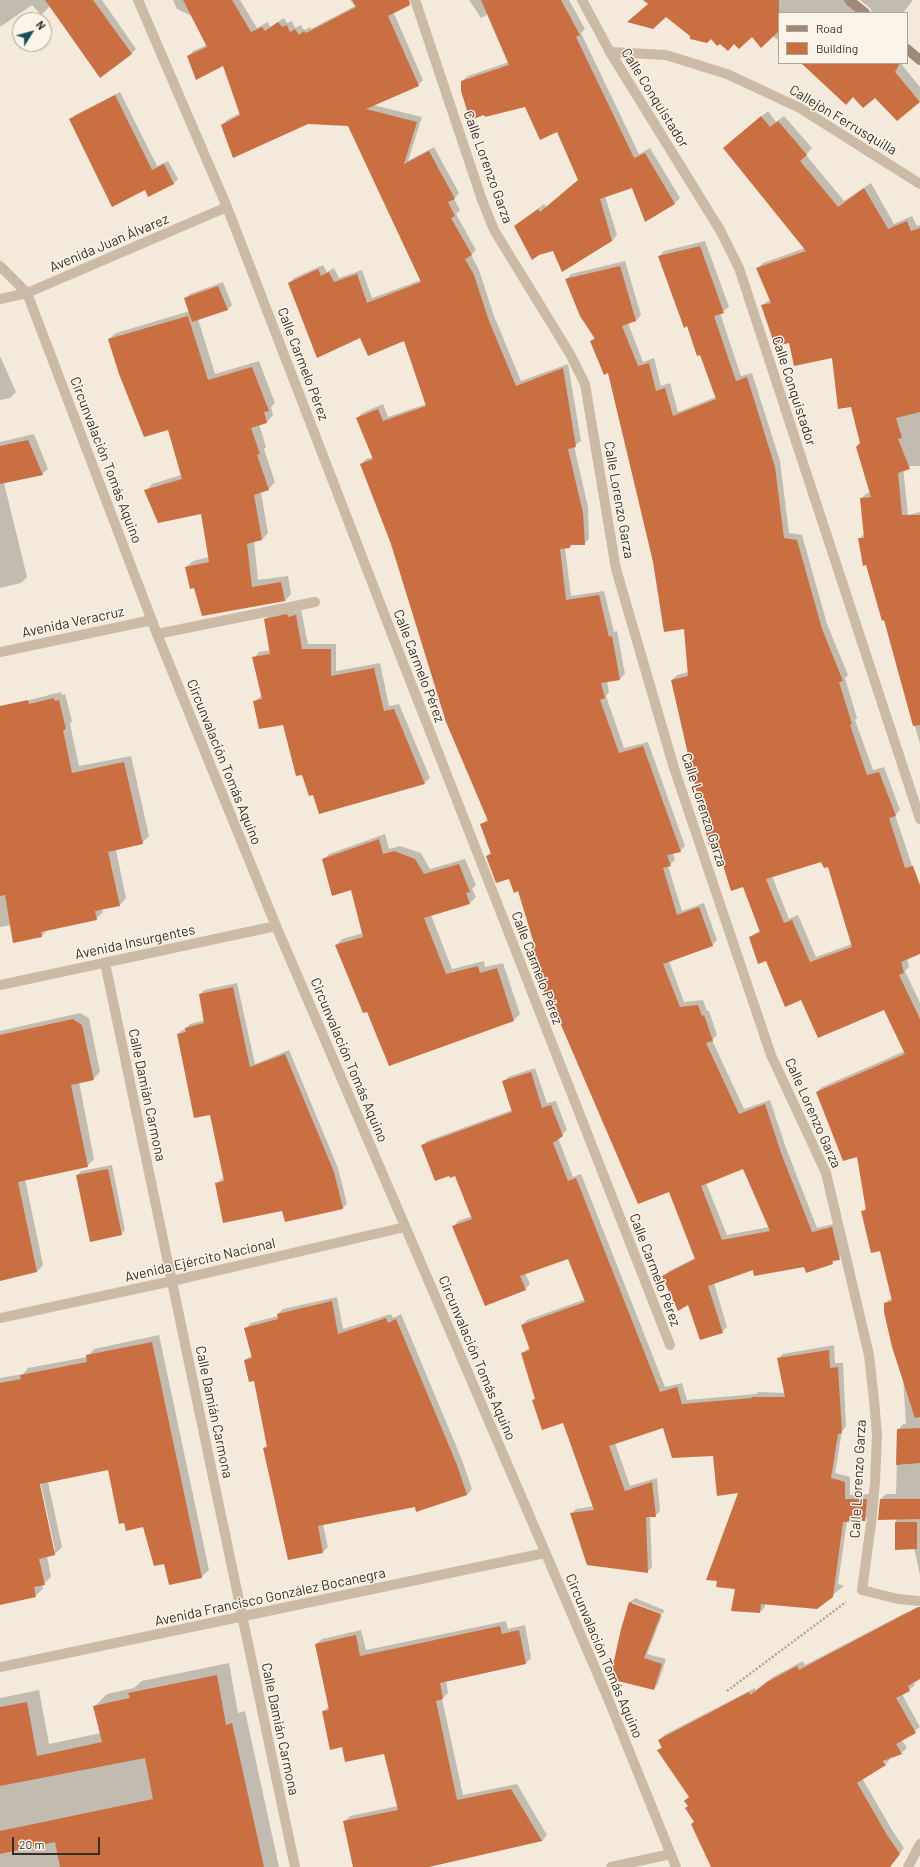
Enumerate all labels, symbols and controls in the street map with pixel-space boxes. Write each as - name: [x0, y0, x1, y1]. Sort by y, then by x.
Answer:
- north arrow: [12, 12, 52, 52]
- legend: [778, 12, 908, 64]
- text: N: [34, 18, 49, 32]
- text: Road: [816, 21, 843, 35]
- text: Building: [816, 41, 858, 55]
- street label: Calle Conquistador: [618, 45, 692, 151]
- street label: Callejòn Ferrusquilla: [786, 81, 900, 159]
- street label: Calle Lorenzo Garza: [460, 108, 516, 226]
- street label: Avenida Juan Álvarez: [47, 210, 171, 276]
- street label: Calle Carmelo Pérez: [274, 305, 332, 423]
- street label: Calle Conquistador: [768, 334, 820, 448]
- street label: Circunvalación Tomás Aquino: [66, 374, 146, 546]
- street label: Calle Lorenzo Garza: [600, 440, 638, 560]
- street label: Avenida Veracruz: [20, 603, 126, 641]
- street label: Calle Carmelo Pérez: [390, 607, 448, 725]
- street label: Circunvalación Tomás Aquino: [183, 677, 265, 847]
- street label: Calle Lorenzo Garza: [678, 751, 730, 869]
- street label: Calle Carmelo Pérez: [508, 909, 566, 1027]
- street label: Avenida Insurgentes: [73, 921, 197, 963]
- street label: Circunvalación Tomás Aquino: [307, 975, 391, 1145]
- street label: Calle Damián Carmona: [125, 1027, 169, 1163]
- street label: Calle Lorenzo Garza: [781, 1055, 845, 1171]
- street label: Calle Carmelo Pérez: [626, 1211, 684, 1329]
- street label: Avenida Ejército Nacional: [123, 1234, 277, 1286]
- street label: Circunvalación Tomás Aquino: [435, 1273, 519, 1443]
- street label: Calle Damián Carmona: [192, 1344, 236, 1480]
- street label: Calle Lorenzo Garza: [847, 1419, 869, 1539]
- street label: Avenida Francisco González Bocanegra: [153, 1564, 387, 1630]
- street label: Circunvalación Tomás Aquino: [562, 1571, 646, 1741]
- street label: Calle Damián Carmona: [258, 1661, 302, 1797]
- scale bar: [14, 1829, 102, 1855]
- text: 20 m: [19, 1837, 45, 1851]

